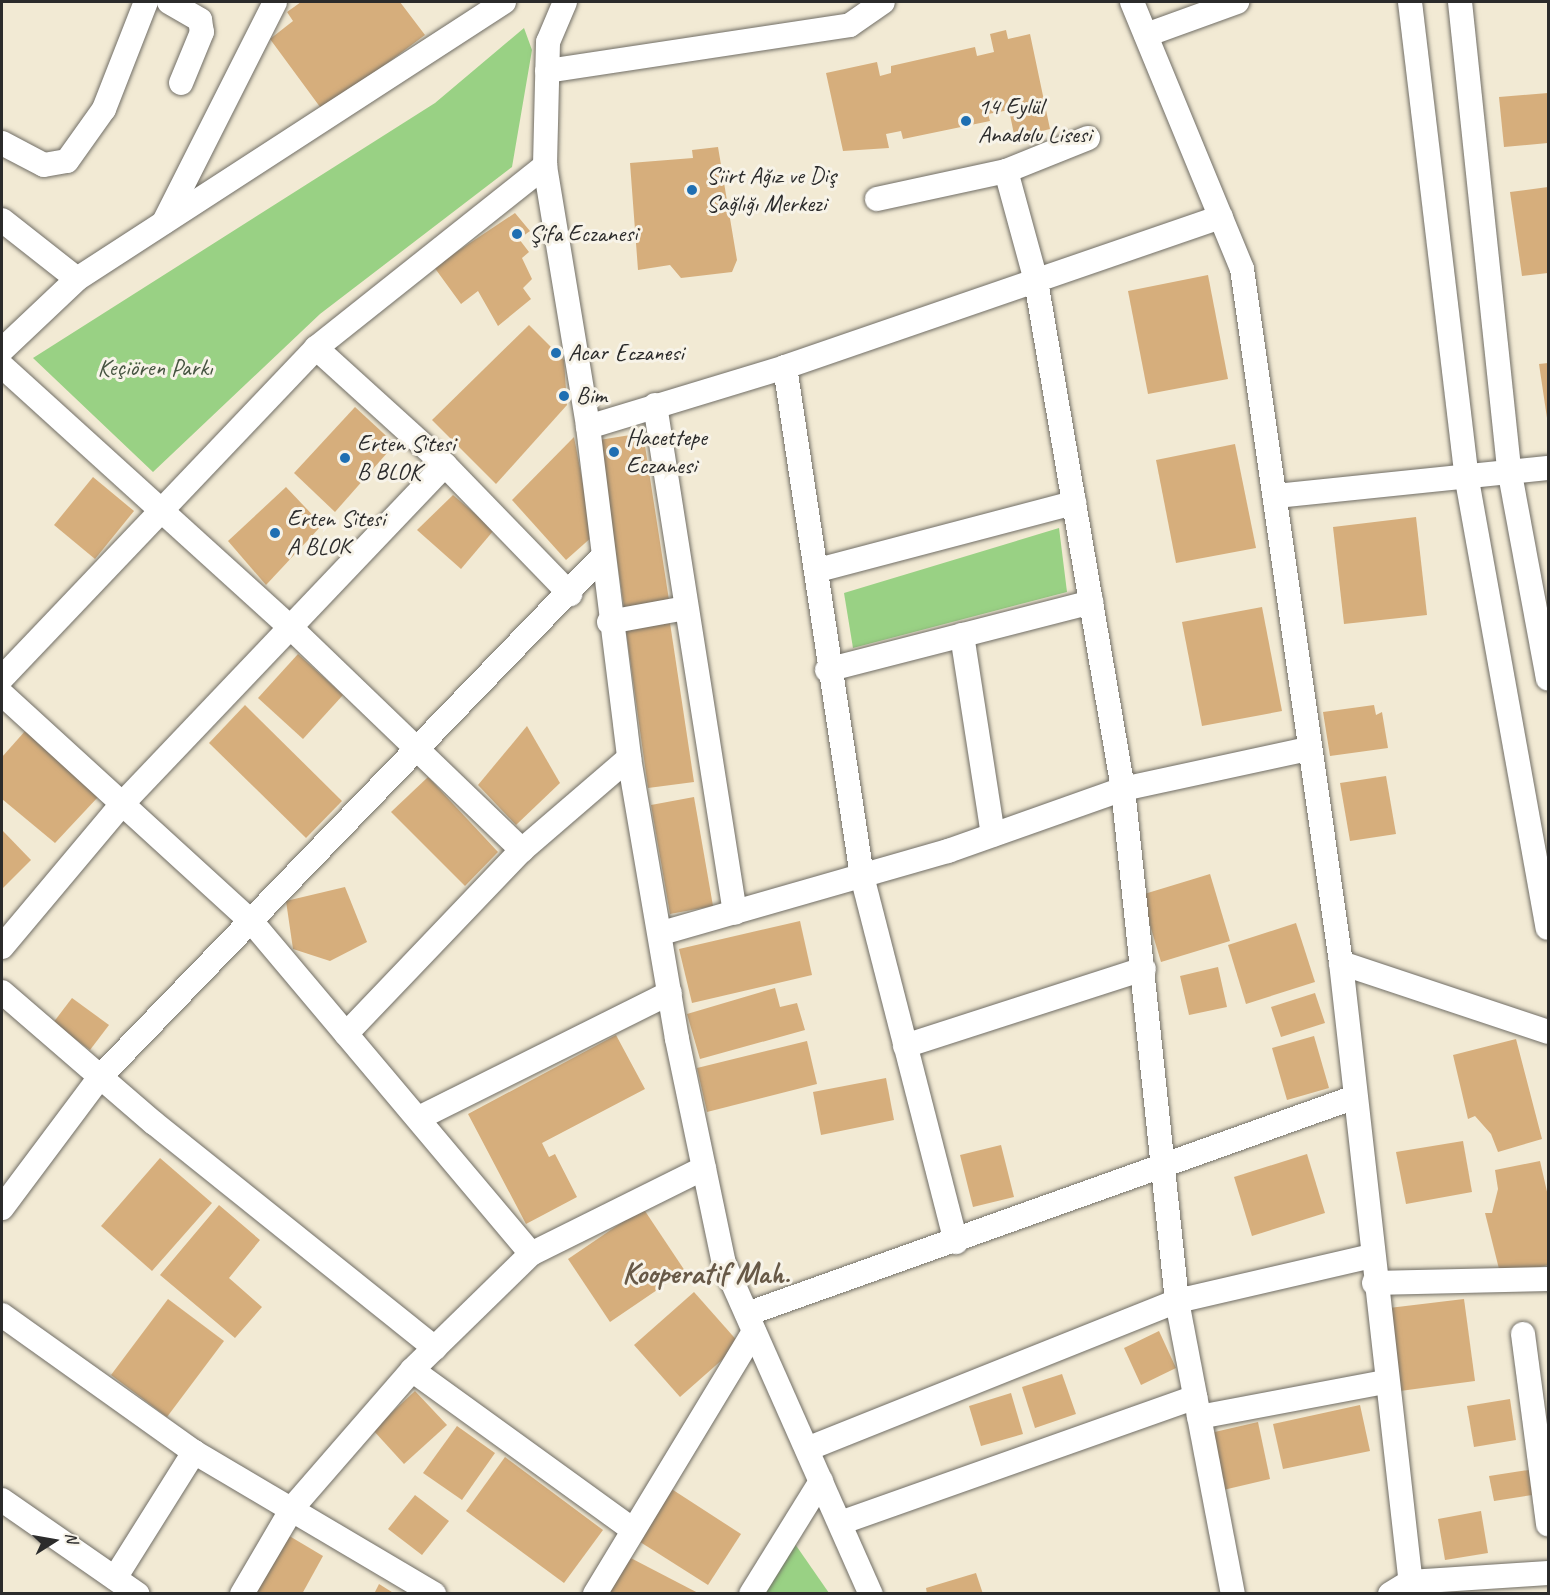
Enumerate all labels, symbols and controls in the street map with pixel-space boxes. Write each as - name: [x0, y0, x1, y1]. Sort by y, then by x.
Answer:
- place label: 14 Eylül Anadolu Lisesi: [978, 93, 1091, 149]
- marker: 14 Eylül Anadolu Lisesi: [959, 114, 973, 128]
- place label: Siirt Ağız ve Diş Sağlığı Merkezi: [706, 162, 836, 218]
- marker: Siirt Ağız ve Diş Sağlığı Merkezi: [683, 181, 701, 199]
- place label: Şifa Eczanesi: [529, 220, 638, 248]
- marker: Şifa Eczanesi: [510, 227, 524, 241]
- place label: Acar Eczanesi: [568, 339, 684, 367]
- marker: Acar Eczanesi: [549, 346, 563, 360]
- park label: Keçiören Parkı: [97, 354, 213, 382]
- place label: Bim: [576, 382, 607, 410]
- marker: Bim: [557, 389, 571, 403]
- place label: Hacettepe Eczanesi: [626, 424, 707, 480]
- place label: Erten Sitesi B BLOK: [357, 430, 456, 486]
- marker: Hacettepe Eczanesi: [607, 445, 621, 459]
- marker: Erten Sitesi B BLOK: [338, 451, 352, 465]
- place label: Erten Sitesi A BLOK: [287, 505, 386, 561]
- marker: Erten Sitesi A BLOK: [268, 526, 282, 540]
- district label: Kooperatif Mah.: [622, 1255, 790, 1291]
- north arrow: [24, 1511, 84, 1571]
- text: N: [61, 1531, 82, 1544]

